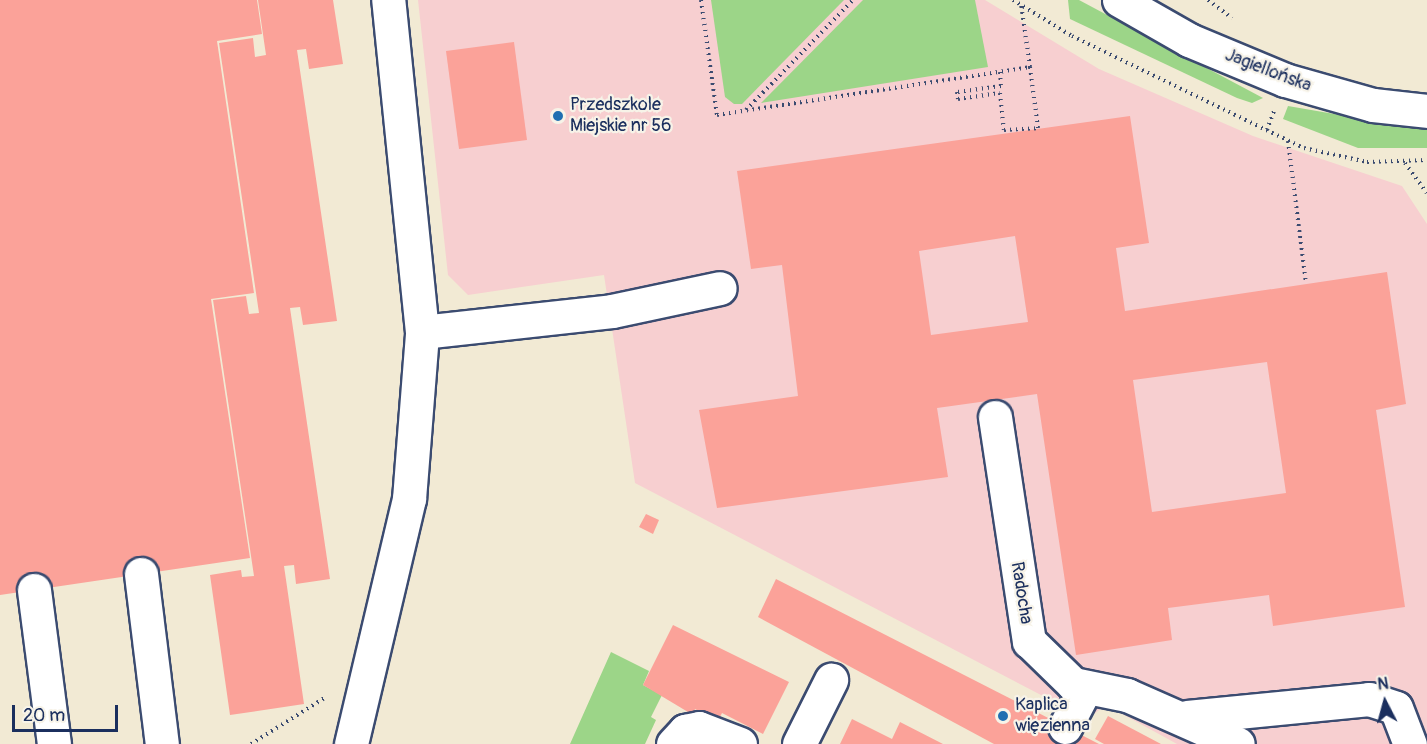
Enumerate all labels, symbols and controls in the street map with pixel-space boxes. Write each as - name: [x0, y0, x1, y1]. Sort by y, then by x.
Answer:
- street label: Jagiellońska: [1222, 45, 1314, 97]
- place label: Przedszkole Miejskie nr 56: [570, 95, 671, 138]
- marker: Przedszkole Miejskie nr 56: [551, 109, 565, 123]
- street label: Radocha: [1005, 560, 1037, 626]
- north arrow: [1355, 672, 1415, 732]
- text: N: [1377, 674, 1390, 695]
- scale bar: [15, 693, 122, 731]
- place label: Kaplica więzienna: [1015, 695, 1090, 738]
- text: 20 m: [23, 704, 65, 727]
- marker: Kaplica więzienna: [996, 709, 1010, 723]

